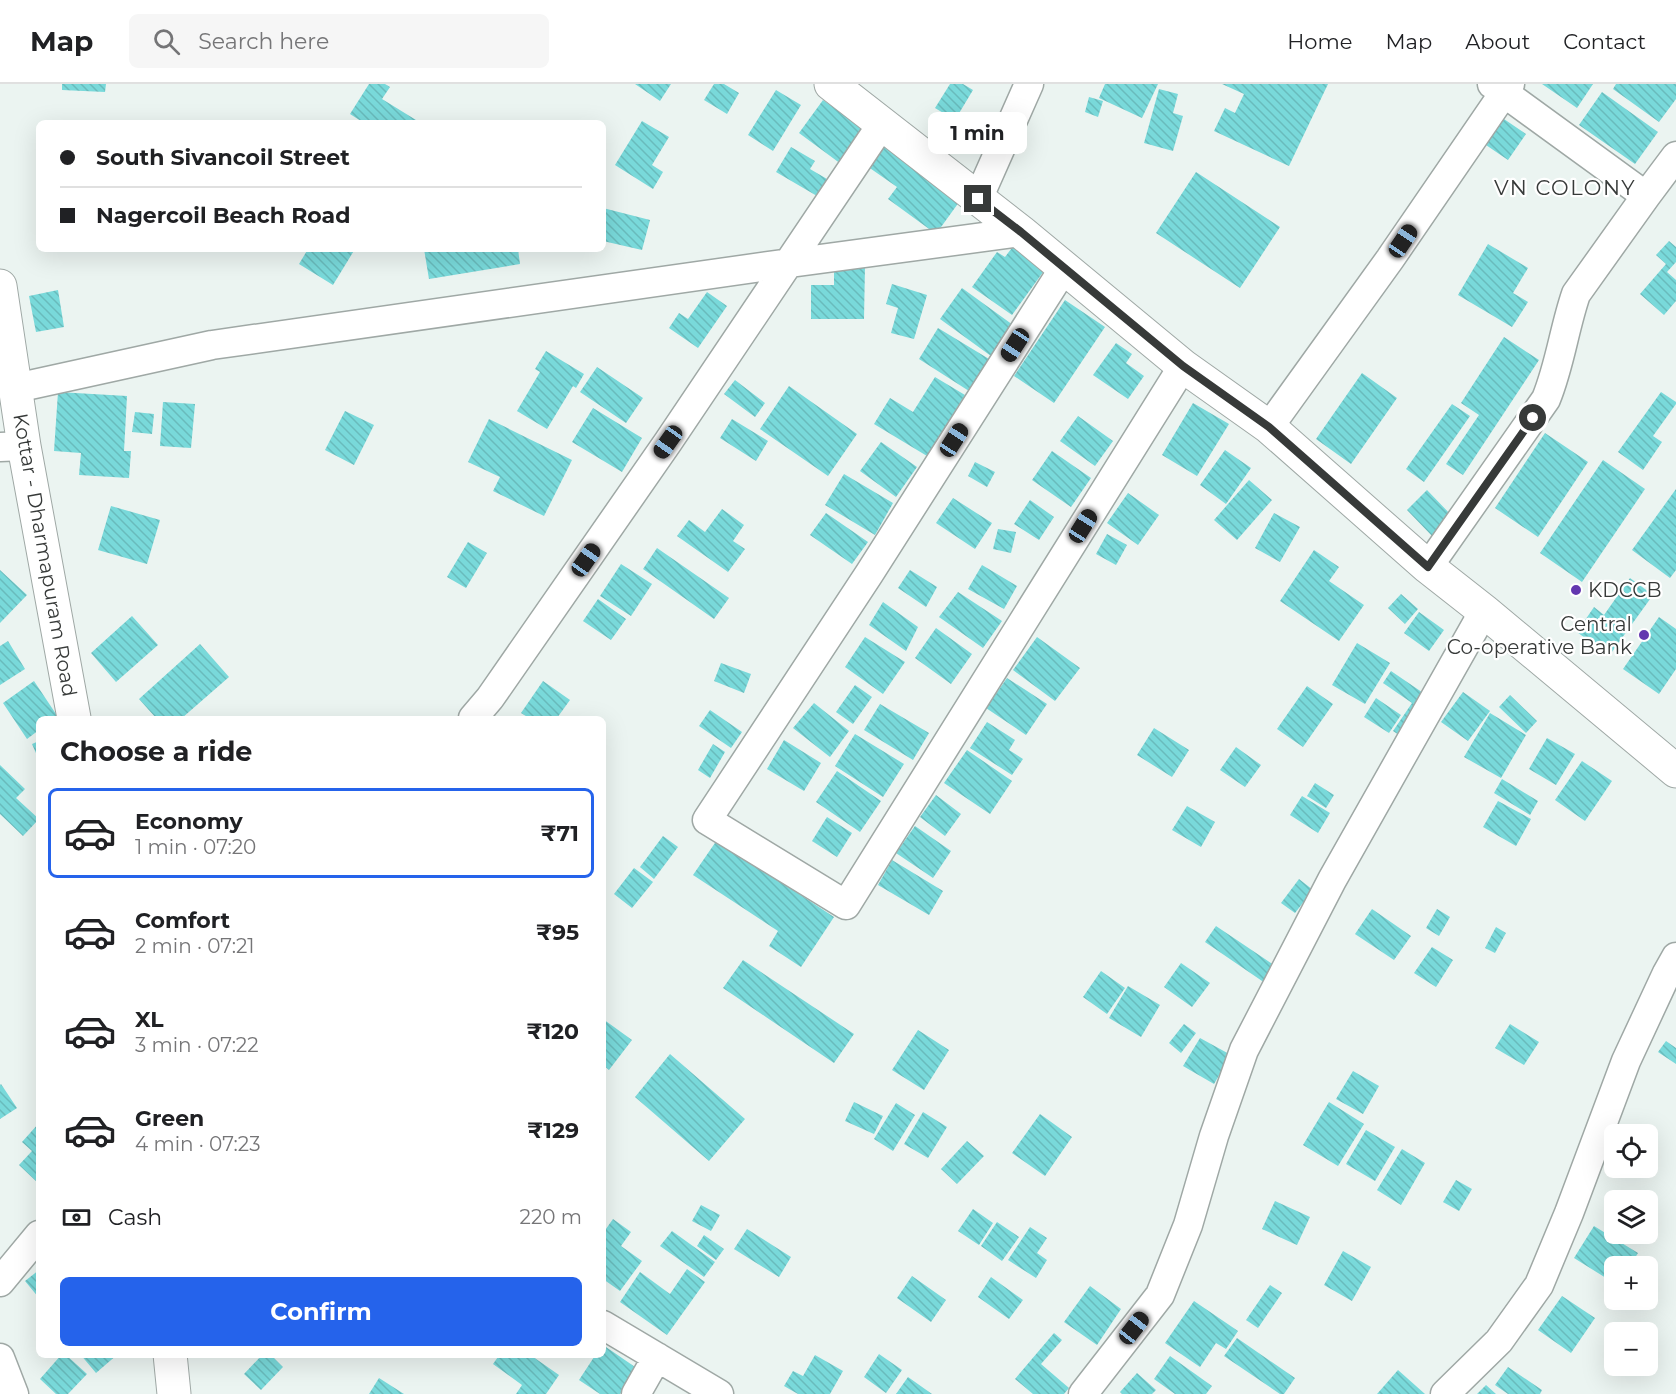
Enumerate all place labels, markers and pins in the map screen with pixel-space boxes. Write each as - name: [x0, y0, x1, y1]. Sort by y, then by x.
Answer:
- place label: KDCCB: [1588, 578, 1661, 602]
- marker: KDCCB: [1569, 583, 1583, 597]
- place label: Central Co-operative Bank: [1447, 612, 1632, 659]
- marker: Central Co-operative Bank: [1637, 628, 1651, 642]

